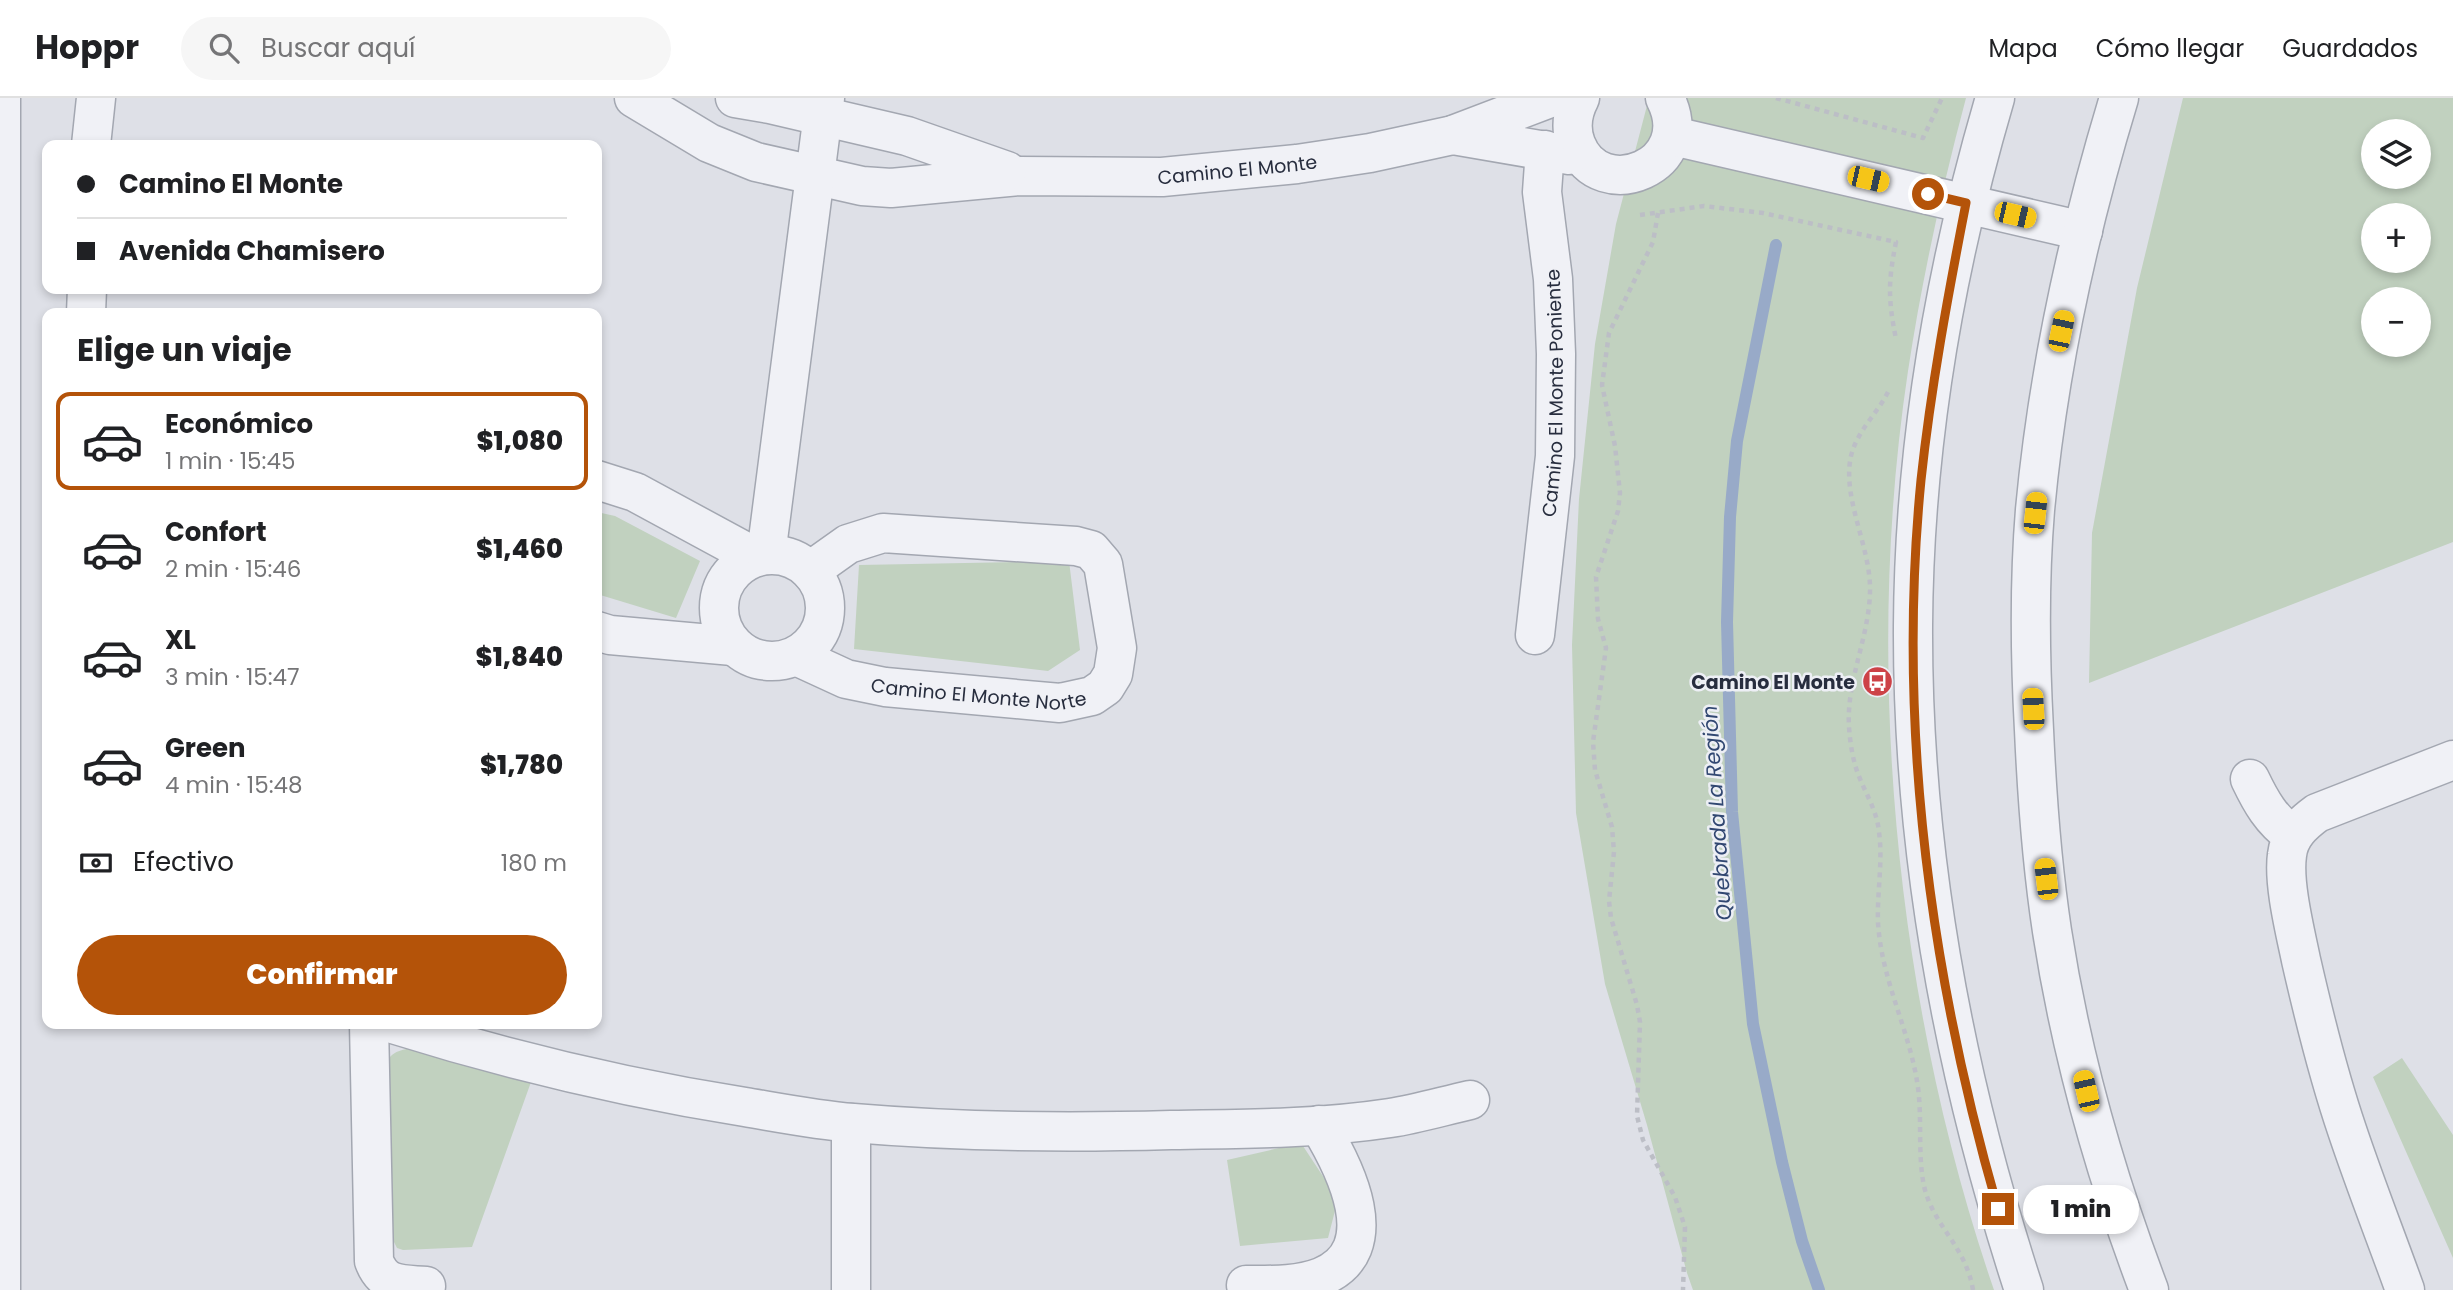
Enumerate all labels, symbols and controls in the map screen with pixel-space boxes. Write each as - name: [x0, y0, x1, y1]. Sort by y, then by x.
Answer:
- search box: [181, 17, 671, 80]
- text: Hoppr: [35, 24, 139, 71]
- icon: search: [205, 29, 243, 67]
- text: Buscar aquí: [261, 30, 415, 66]
- text: Mapa: [1988, 32, 2058, 65]
- text: Cómo llegar: [2096, 32, 2244, 65]
- text: Guardados: [2282, 32, 2418, 65]
- map controls: [2361, 119, 2431, 357]
- button: layers: [2361, 119, 2431, 189]
- street label: Camino El Monte: [1156, 148, 1319, 191]
- car: [1846, 164, 1891, 194]
- text: Camino El Monte: [119, 166, 343, 202]
- route start: [1912, 178, 1944, 210]
- car: [1993, 200, 2038, 230]
- button: +: [2361, 203, 2431, 273]
- text: Avenida Chamisero: [119, 233, 385, 269]
- street label: Camino El Monte Poniente: [1535, 268, 1570, 518]
- button: −: [2361, 287, 2431, 357]
- car: [2047, 308, 2076, 354]
- text: Elige un viaje: [77, 327, 292, 372]
- text: Económico: [165, 406, 313, 442]
- icon: car: [81, 410, 144, 473]
- text: $1,080: [476, 423, 563, 459]
- text: 1 min · 15:45: [165, 445, 295, 477]
- car: [2023, 491, 2048, 535]
- text: Confort: [165, 514, 267, 550]
- icon: car: [81, 518, 144, 581]
- text: $1,460: [476, 531, 563, 567]
- text: 2 min · 15:46: [165, 553, 301, 585]
- text: XL: [165, 622, 196, 658]
- icon: car: [81, 626, 144, 689]
- text: $1,840: [476, 639, 563, 675]
- text: 3 min · 15:47: [165, 661, 300, 693]
- bus stop icon: Camino El Monte: [1861, 665, 1895, 699]
- place label: Camino El Monte: [1691, 669, 1855, 696]
- street label: Camino El Monte Norte: [868, 671, 1089, 717]
- car: [2022, 687, 2045, 731]
- water label: Quebrada La Región: [1695, 705, 1738, 922]
- text: Green: [165, 730, 246, 766]
- icon: car: [81, 734, 144, 797]
- text: $1,780: [480, 747, 563, 783]
- text: 4 min · 15:48: [165, 769, 303, 801]
- icon: cash: [77, 844, 115, 882]
- text: Efectivo: [133, 844, 234, 880]
- text: 180 m: [501, 847, 567, 879]
- car: [2034, 857, 2059, 901]
- button: Confirmar: [77, 935, 567, 1015]
- car: [2072, 1068, 2101, 1114]
- callout: 1 min: [2022, 1184, 2138, 1234]
- route end: [1982, 1193, 2014, 1225]
- text: 1 min: [2051, 1193, 2111, 1225]

